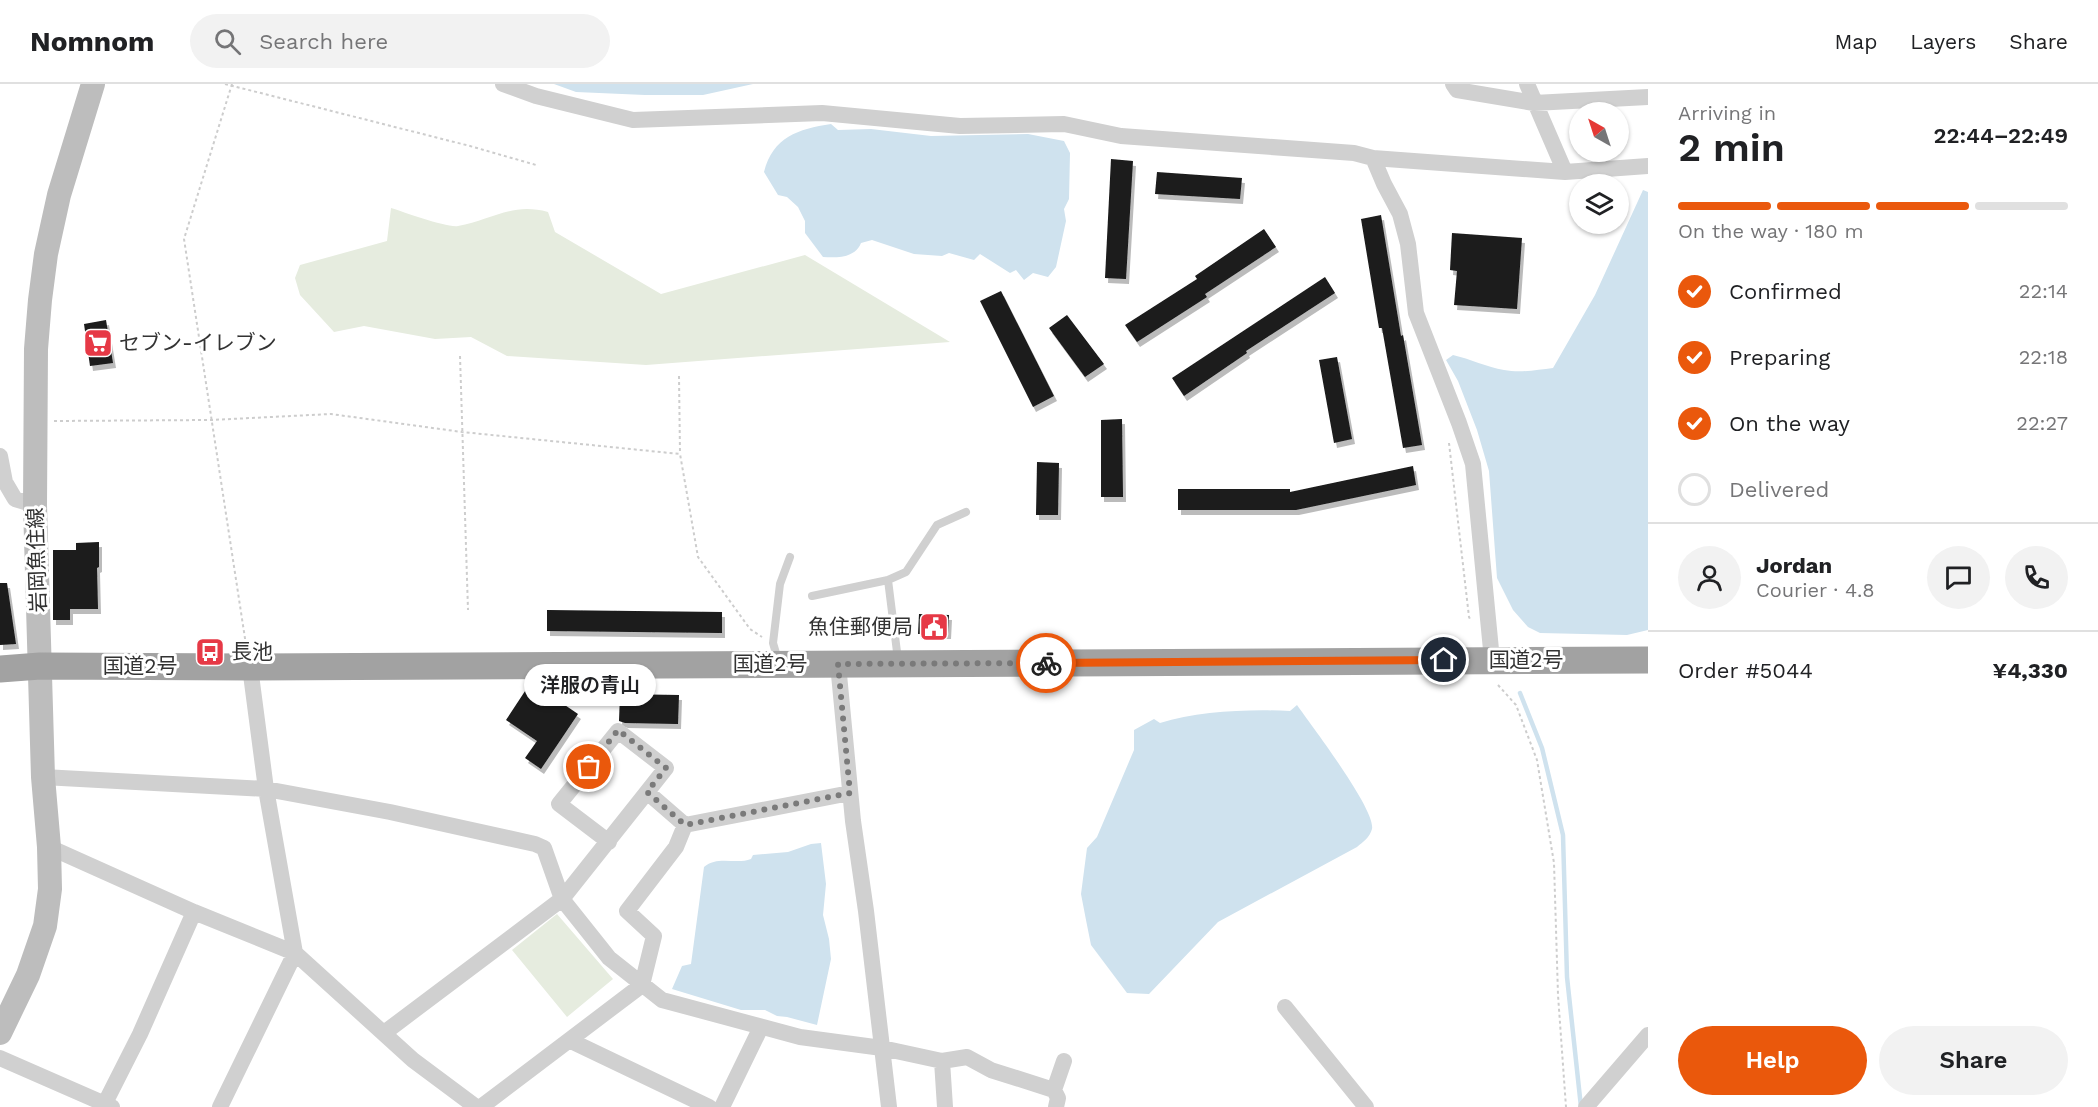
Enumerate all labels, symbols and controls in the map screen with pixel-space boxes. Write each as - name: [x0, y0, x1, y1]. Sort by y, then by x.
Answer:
- search box: [190, 14, 610, 68]
- text: Nomnom: [30, 25, 154, 58]
- icon: search: [211, 25, 244, 58]
- text: Search here: [259, 29, 388, 54]
- text: Map: [1834, 29, 1877, 54]
- text: Layers: [1910, 29, 1976, 54]
- text: Share: [2009, 29, 2068, 54]
- text: Arriving in: [1678, 101, 1776, 125]
- north arrow: [1569, 102, 1629, 162]
- map controls: [1569, 102, 1629, 234]
- text: 22:44–22:49: [1933, 123, 2068, 148]
- text: 2 min: [1678, 125, 1785, 170]
- button: layers: [1569, 174, 1629, 234]
- text: On the way · 180 m: [1678, 219, 1864, 243]
- icon: check: [1678, 275, 1711, 308]
- text: Confirmed: [1729, 279, 1842, 304]
- text: 22:14: [2019, 279, 2068, 303]
- supermarket icon: セブン-イレブン: [82, 327, 114, 359]
- place label: セブン-イレブン: [119, 330, 277, 355]
- icon: check: [1678, 341, 1711, 374]
- text: Preparing: [1729, 345, 1830, 370]
- text: 22:18: [2019, 345, 2068, 369]
- icon: check: [1678, 407, 1711, 440]
- text: On the way: [1729, 411, 1850, 436]
- text: 22:27: [2016, 411, 2068, 435]
- text: Delivered: [1729, 477, 1829, 502]
- street label: 岩岡魚住線: [22, 507, 51, 613]
- button: person: [1678, 546, 1741, 609]
- button: chat: [1927, 546, 1990, 609]
- button: phone: [2005, 546, 2068, 609]
- text: Jordan: [1756, 553, 1832, 578]
- text: Courier · 4.8: [1756, 578, 1875, 602]
- public building icon: 魚住郵便局: [918, 611, 950, 643]
- place label: 魚住郵便局: [808, 614, 913, 639]
- courier: [1016, 633, 1076, 693]
- pin: [1418, 634, 1469, 685]
- bus stop icon: 長池: [194, 636, 226, 668]
- place label: 長池: [231, 639, 273, 664]
- icon: home: [1427, 643, 1460, 676]
- icon: bike: [1030, 647, 1063, 680]
- street label: 国道2号: [1488, 647, 1564, 672]
- street label: 国道2号: [732, 651, 808, 676]
- street label: 国道2号: [102, 653, 178, 678]
- text: Order #5044: [1678, 658, 1813, 683]
- text: ¥4,330: [1993, 658, 2068, 683]
- callout: 洋服の青山: [523, 665, 655, 707]
- text: 洋服の青山: [540, 673, 640, 697]
- pin: [563, 741, 614, 792]
- icon: bag: [572, 750, 605, 783]
- button: Help: [1678, 1026, 1867, 1095]
- button: Share: [1879, 1026, 2068, 1095]

